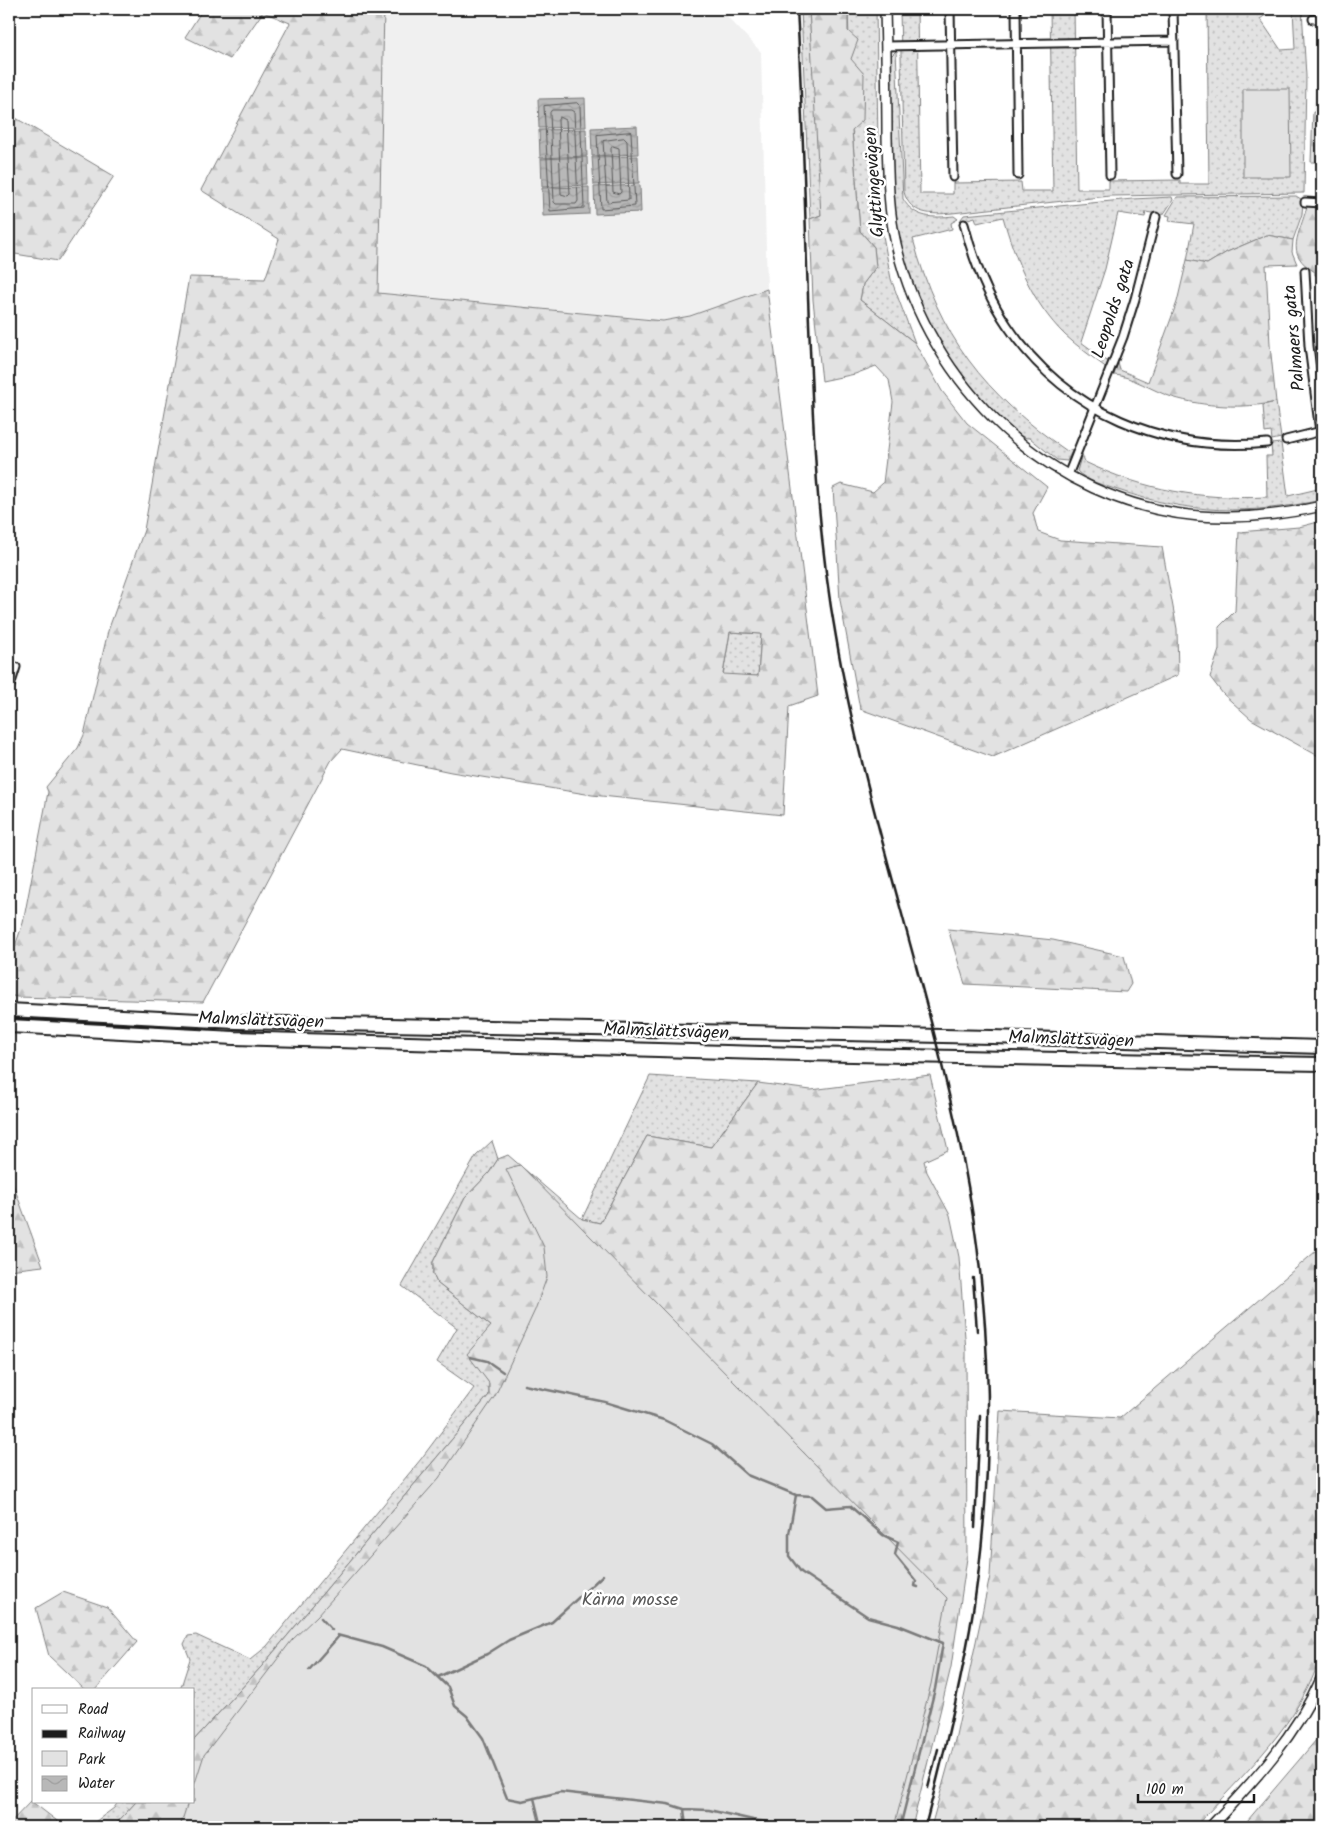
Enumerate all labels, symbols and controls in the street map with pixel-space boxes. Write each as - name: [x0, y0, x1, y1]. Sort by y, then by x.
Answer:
- street label: Glyttingevägen: [857, 126, 893, 238]
- street label: Leopolds gata: [1084, 255, 1144, 363]
- street label: Palmaers gata: [1276, 284, 1314, 392]
- street label: Malmslättsvägen: [198, 1004, 324, 1038]
- street label: Malmslättsvägen: [603, 1015, 729, 1049]
- street label: Malmslättsvägen: [1008, 1023, 1134, 1057]
- park label: Kärna mosse: [582, 1586, 678, 1615]
- legend: [32, 1688, 195, 1804]
- text: Road: [78, 1698, 109, 1722]
- text: Railway: [78, 1722, 126, 1746]
- text: Park: [78, 1748, 106, 1772]
- scale bar: [1138, 1771, 1255, 1803]
- text: Water: [78, 1772, 115, 1796]
- text: 100 m: [1146, 1778, 1184, 1802]

